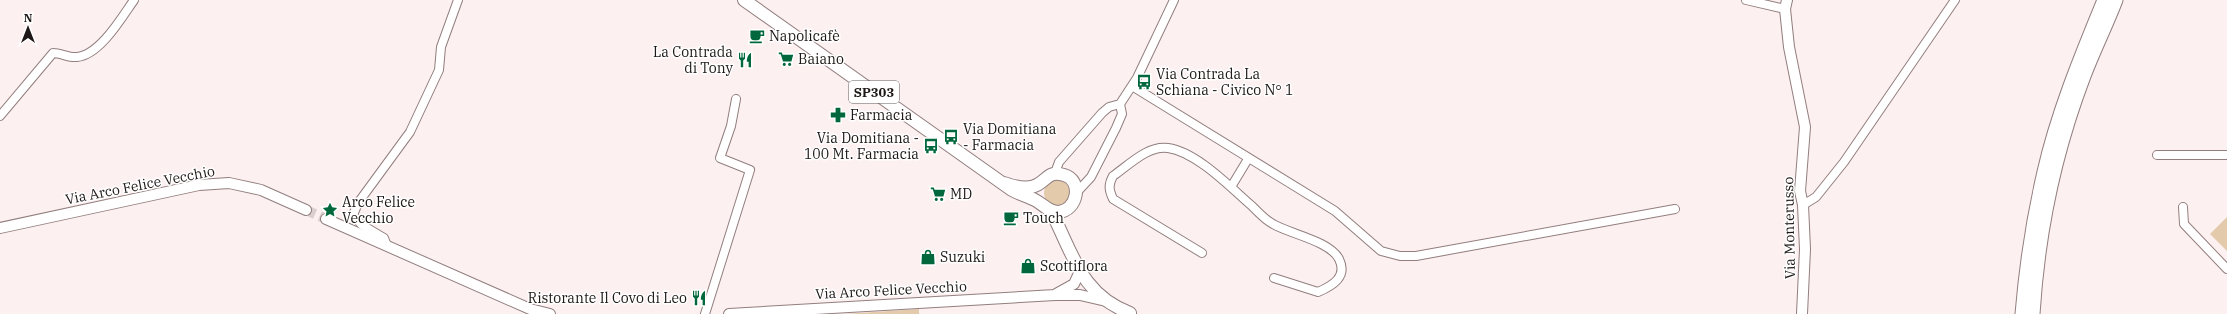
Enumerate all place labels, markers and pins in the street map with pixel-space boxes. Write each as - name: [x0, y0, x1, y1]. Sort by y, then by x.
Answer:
- cafe icon: Napolicafè: [748, 27, 766, 45]
- place label: Napolicafè: [769, 27, 840, 45]
- place label: La Contrada di Tony: [653, 43, 734, 77]
- supermarket icon: Baiano: [777, 50, 795, 68]
- place label: Baiano: [798, 50, 844, 68]
- restaurant icon: La Contrada di Tony: [736, 51, 754, 69]
- place label: Via Contrada La Schiana - Civico N° 1: [1156, 65, 1294, 99]
- bus stop icon: Via Contrada La Schiana - Civico N° 1: [1135, 73, 1153, 91]
- pharmacy icon: Farmacia: [829, 106, 847, 124]
- place label: Farmacia: [850, 106, 913, 124]
- place label: Via Domitiana - Farmacia: [963, 120, 1057, 154]
- bus stop icon: Via Domitiana - Farmacia: [942, 128, 960, 146]
- place label: Via Domitiana - 100 Mt. Farmacia: [804, 129, 919, 163]
- bus stop icon: Via Domitiana - 100 Mt. Farmacia: [922, 137, 940, 155]
- supermarket icon: MD: [929, 185, 947, 203]
- place label: MD: [950, 185, 972, 203]
- place label: Arco Felice Vecchio: [342, 193, 415, 227]
- place icon: Arco Felice Vecchio: [321, 201, 339, 219]
- cafe icon: Touch: [1002, 209, 1020, 227]
- place label: Touch: [1023, 209, 1064, 227]
- shop icon: Suzuki: [919, 248, 937, 266]
- place label: Suzuki: [940, 248, 985, 266]
- shop icon: Scottiflora: [1019, 257, 1037, 275]
- place label: Scottiflora: [1040, 257, 1108, 275]
- place label: Ristorante Il Covo di Leo: [528, 289, 687, 307]
- restaurant icon: Ristorante Il Covo di Leo: [690, 289, 708, 307]

